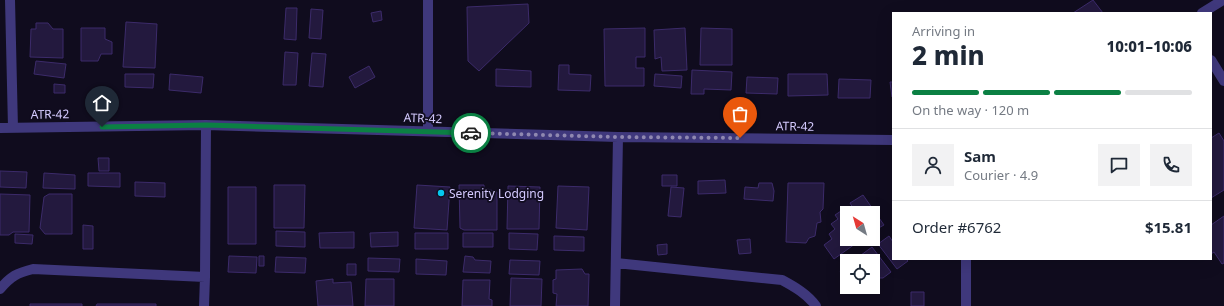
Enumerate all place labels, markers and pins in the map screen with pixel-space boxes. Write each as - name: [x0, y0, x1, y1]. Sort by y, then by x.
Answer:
- pin: [85, 86, 119, 127]
- pin: [723, 97, 757, 138]
- place label: Serenity Lodging: [449, 185, 544, 202]
- marker: Serenity Lodging: [436, 188, 446, 198]

